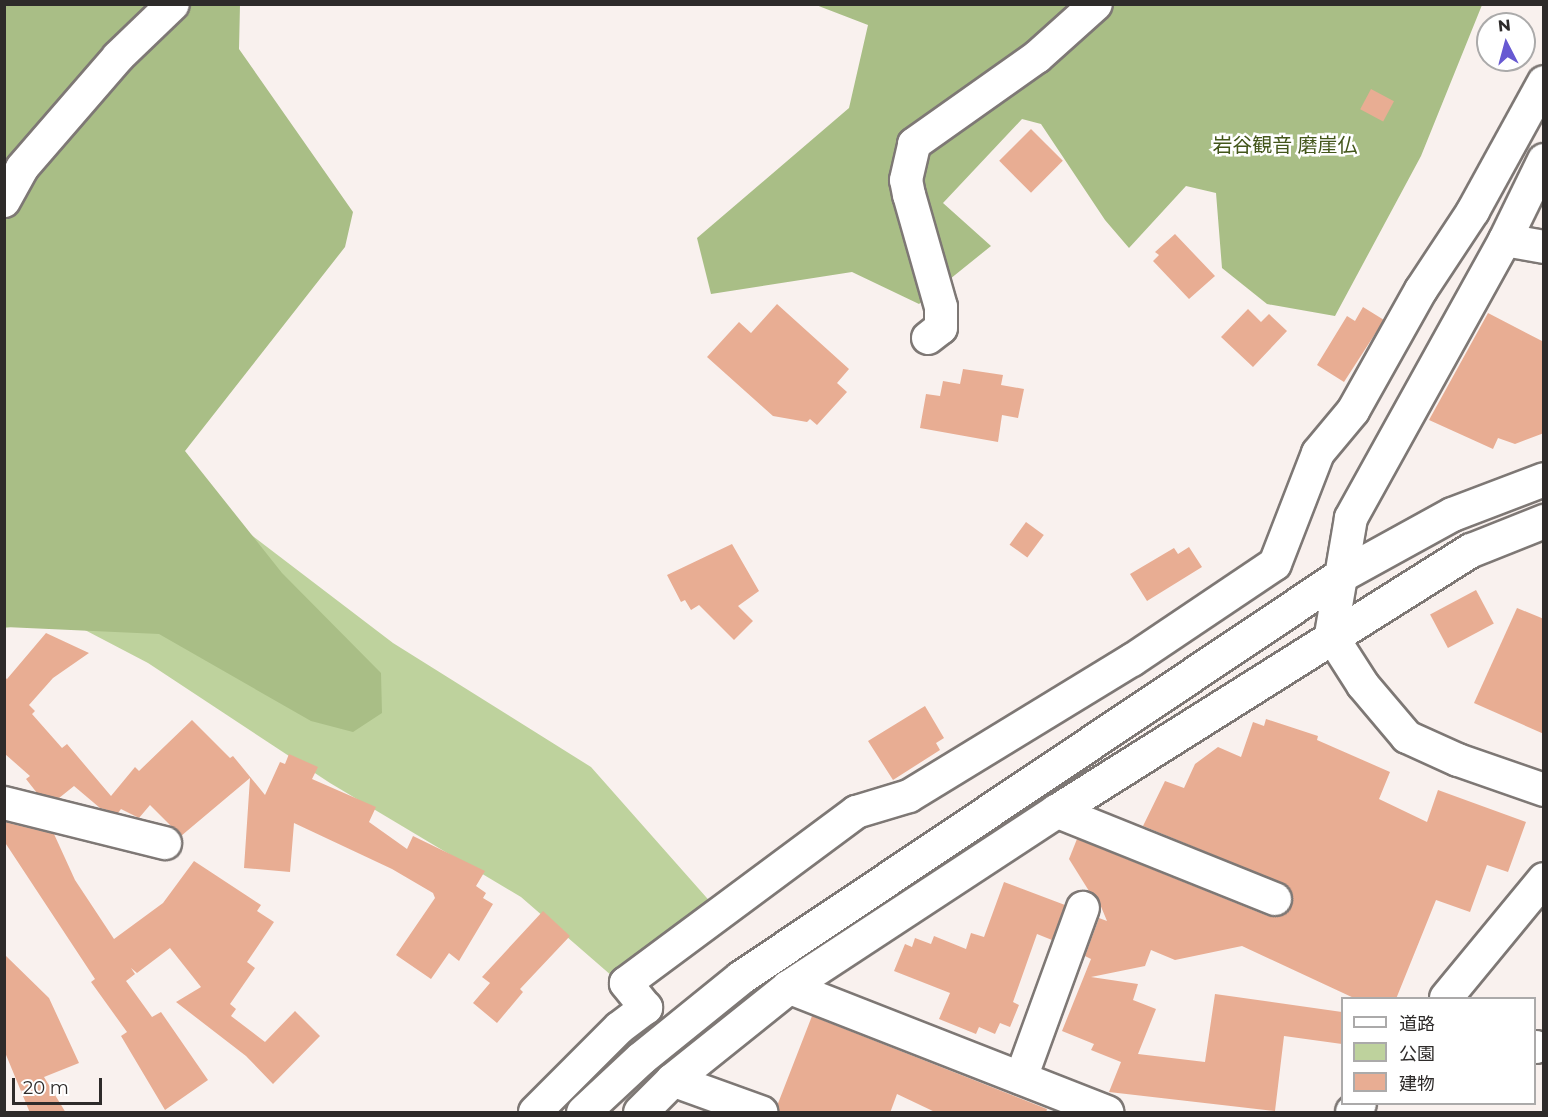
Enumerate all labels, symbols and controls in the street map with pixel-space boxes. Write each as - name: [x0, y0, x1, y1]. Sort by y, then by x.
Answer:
- north arrow: [1476, 12, 1536, 72]
- text: N: [1497, 15, 1512, 36]
- park label: 岩谷観音 磨崖仏: [1212, 133, 1358, 157]
- legend: [1341, 997, 1536, 1105]
- text: 道路: [1399, 1013, 1435, 1035]
- text: 公園: [1399, 1043, 1435, 1065]
- scale bar: [15, 1066, 105, 1104]
- text: 建物: [1399, 1073, 1435, 1095]
- text: 20 m: [23, 1077, 69, 1099]

